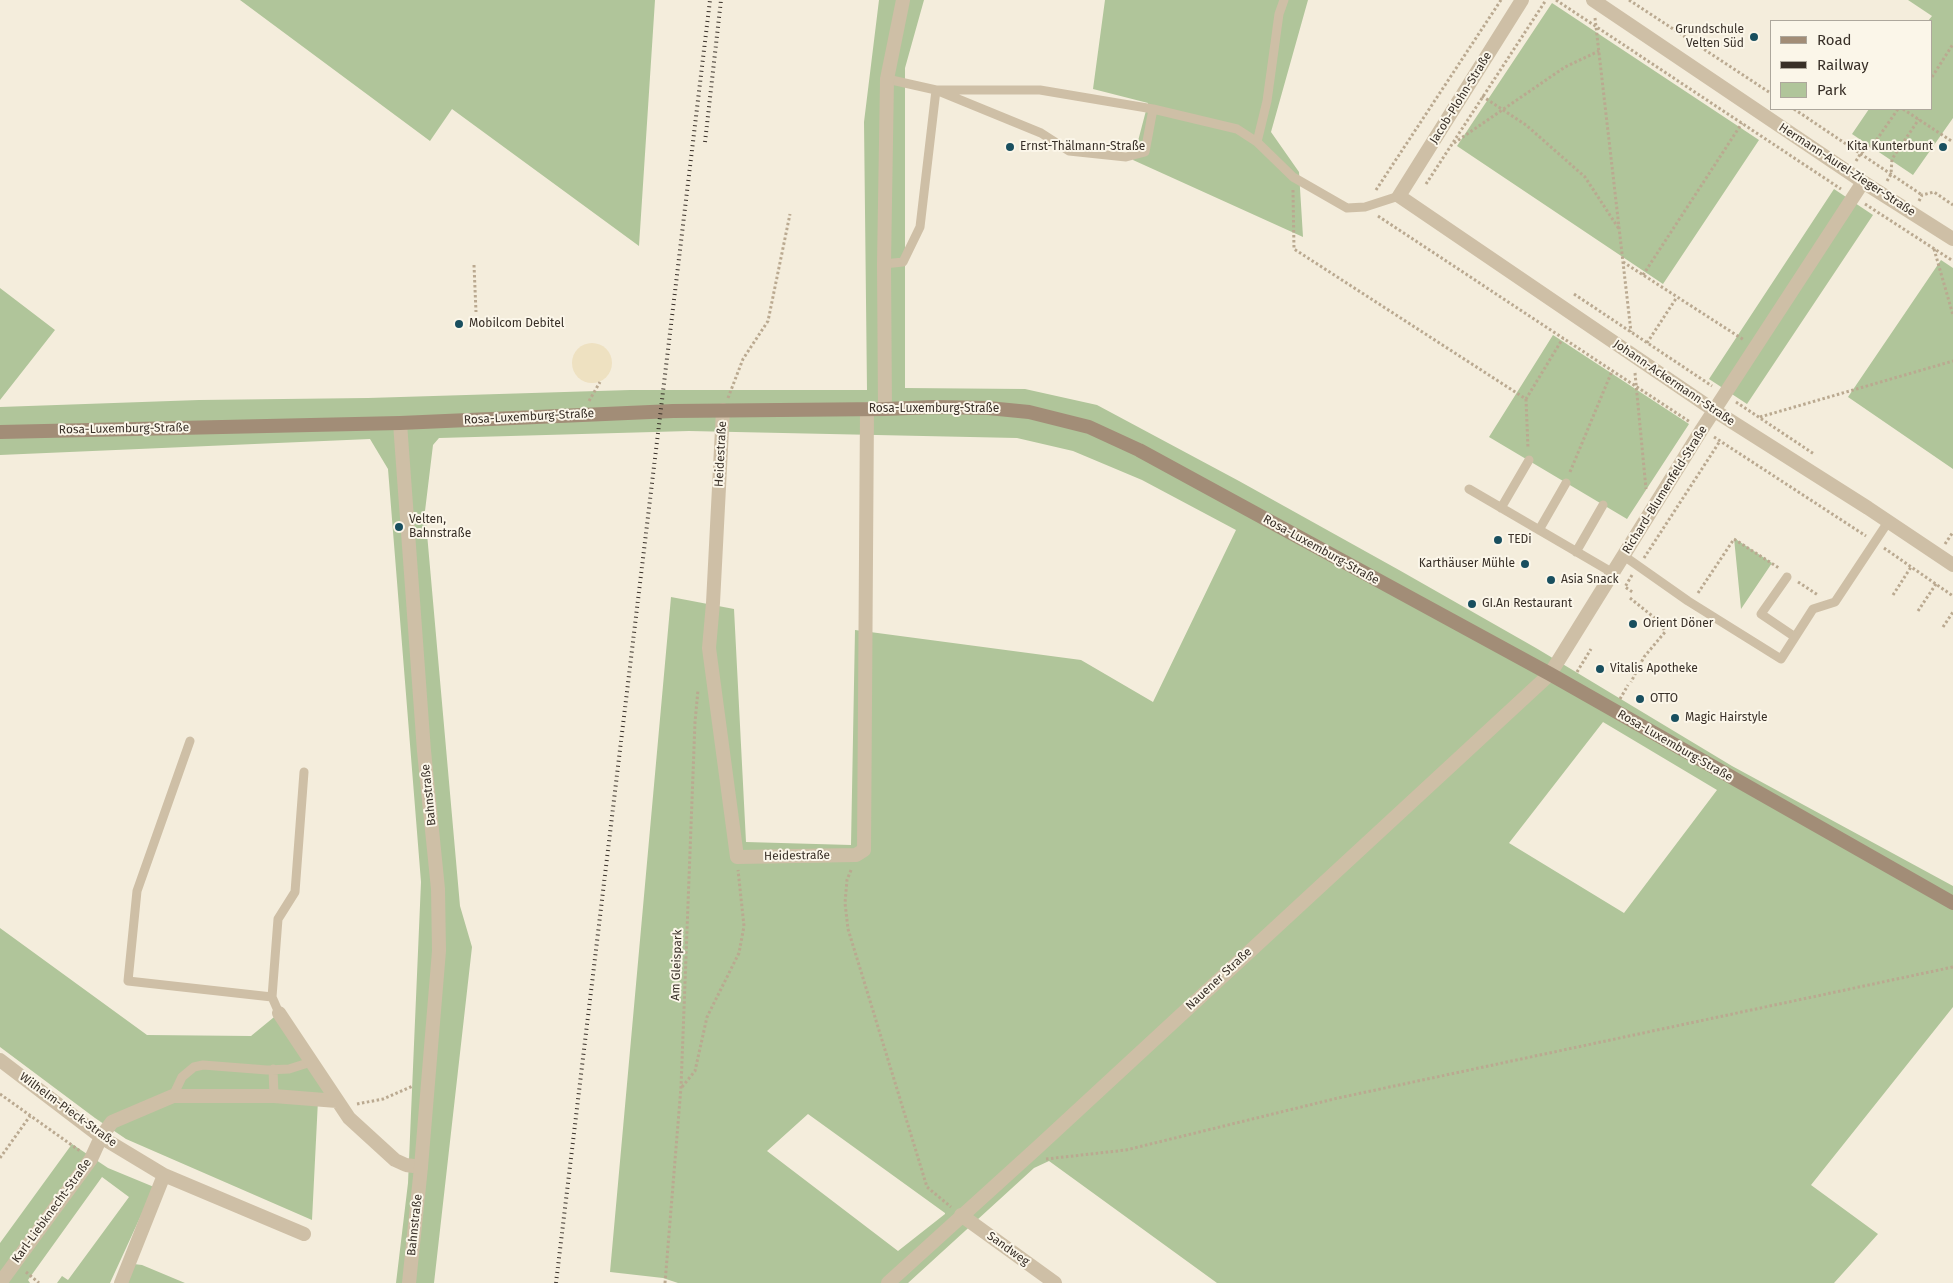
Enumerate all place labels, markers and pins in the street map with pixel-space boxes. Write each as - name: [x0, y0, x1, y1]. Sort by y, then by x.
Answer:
- place label: Grundschule Velten Süd: [1675, 23, 1744, 51]
- marker: Grundschule Velten Süd: [1748, 31, 1760, 43]
- place label: Ernst-Thälmann-Straße: [1020, 140, 1145, 154]
- place label: Kita Kunterbunt: [1847, 140, 1933, 154]
- marker: Ernst-Thälmann-Straße: [1004, 141, 1016, 153]
- marker: Kita Kunterbunt: [1937, 141, 1949, 153]
- place label: Mobilcom Debitel: [469, 317, 564, 331]
- marker: Mobilcom Debitel: [453, 318, 465, 330]
- place label: Velten, Bahnstraße: [409, 513, 471, 541]
- marker: Velten, Bahnstraße: [393, 521, 405, 533]
- place label: TEDi: [1508, 533, 1532, 547]
- marker: TEDi: [1492, 534, 1504, 546]
- place label: Karthäuser Mühle: [1419, 557, 1515, 571]
- marker: Karthäuser Mühle: [1519, 558, 1531, 570]
- place label: Asia Snack: [1561, 573, 1619, 587]
- marker: Asia Snack: [1545, 574, 1557, 586]
- place label: GI.An Restaurant: [1482, 597, 1572, 611]
- marker: GI.An Restaurant: [1466, 598, 1478, 610]
- place label: Orient Döner: [1643, 617, 1713, 631]
- marker: Orient Döner: [1627, 618, 1639, 630]
- place label: Vitalis Apotheke: [1610, 662, 1698, 676]
- marker: Vitalis Apotheke: [1594, 663, 1606, 675]
- place label: OTTO: [1650, 692, 1678, 706]
- marker: OTTO: [1634, 693, 1646, 705]
- place label: Magic Hairstyle: [1685, 711, 1768, 725]
- marker: Magic Hairstyle: [1669, 712, 1681, 724]

